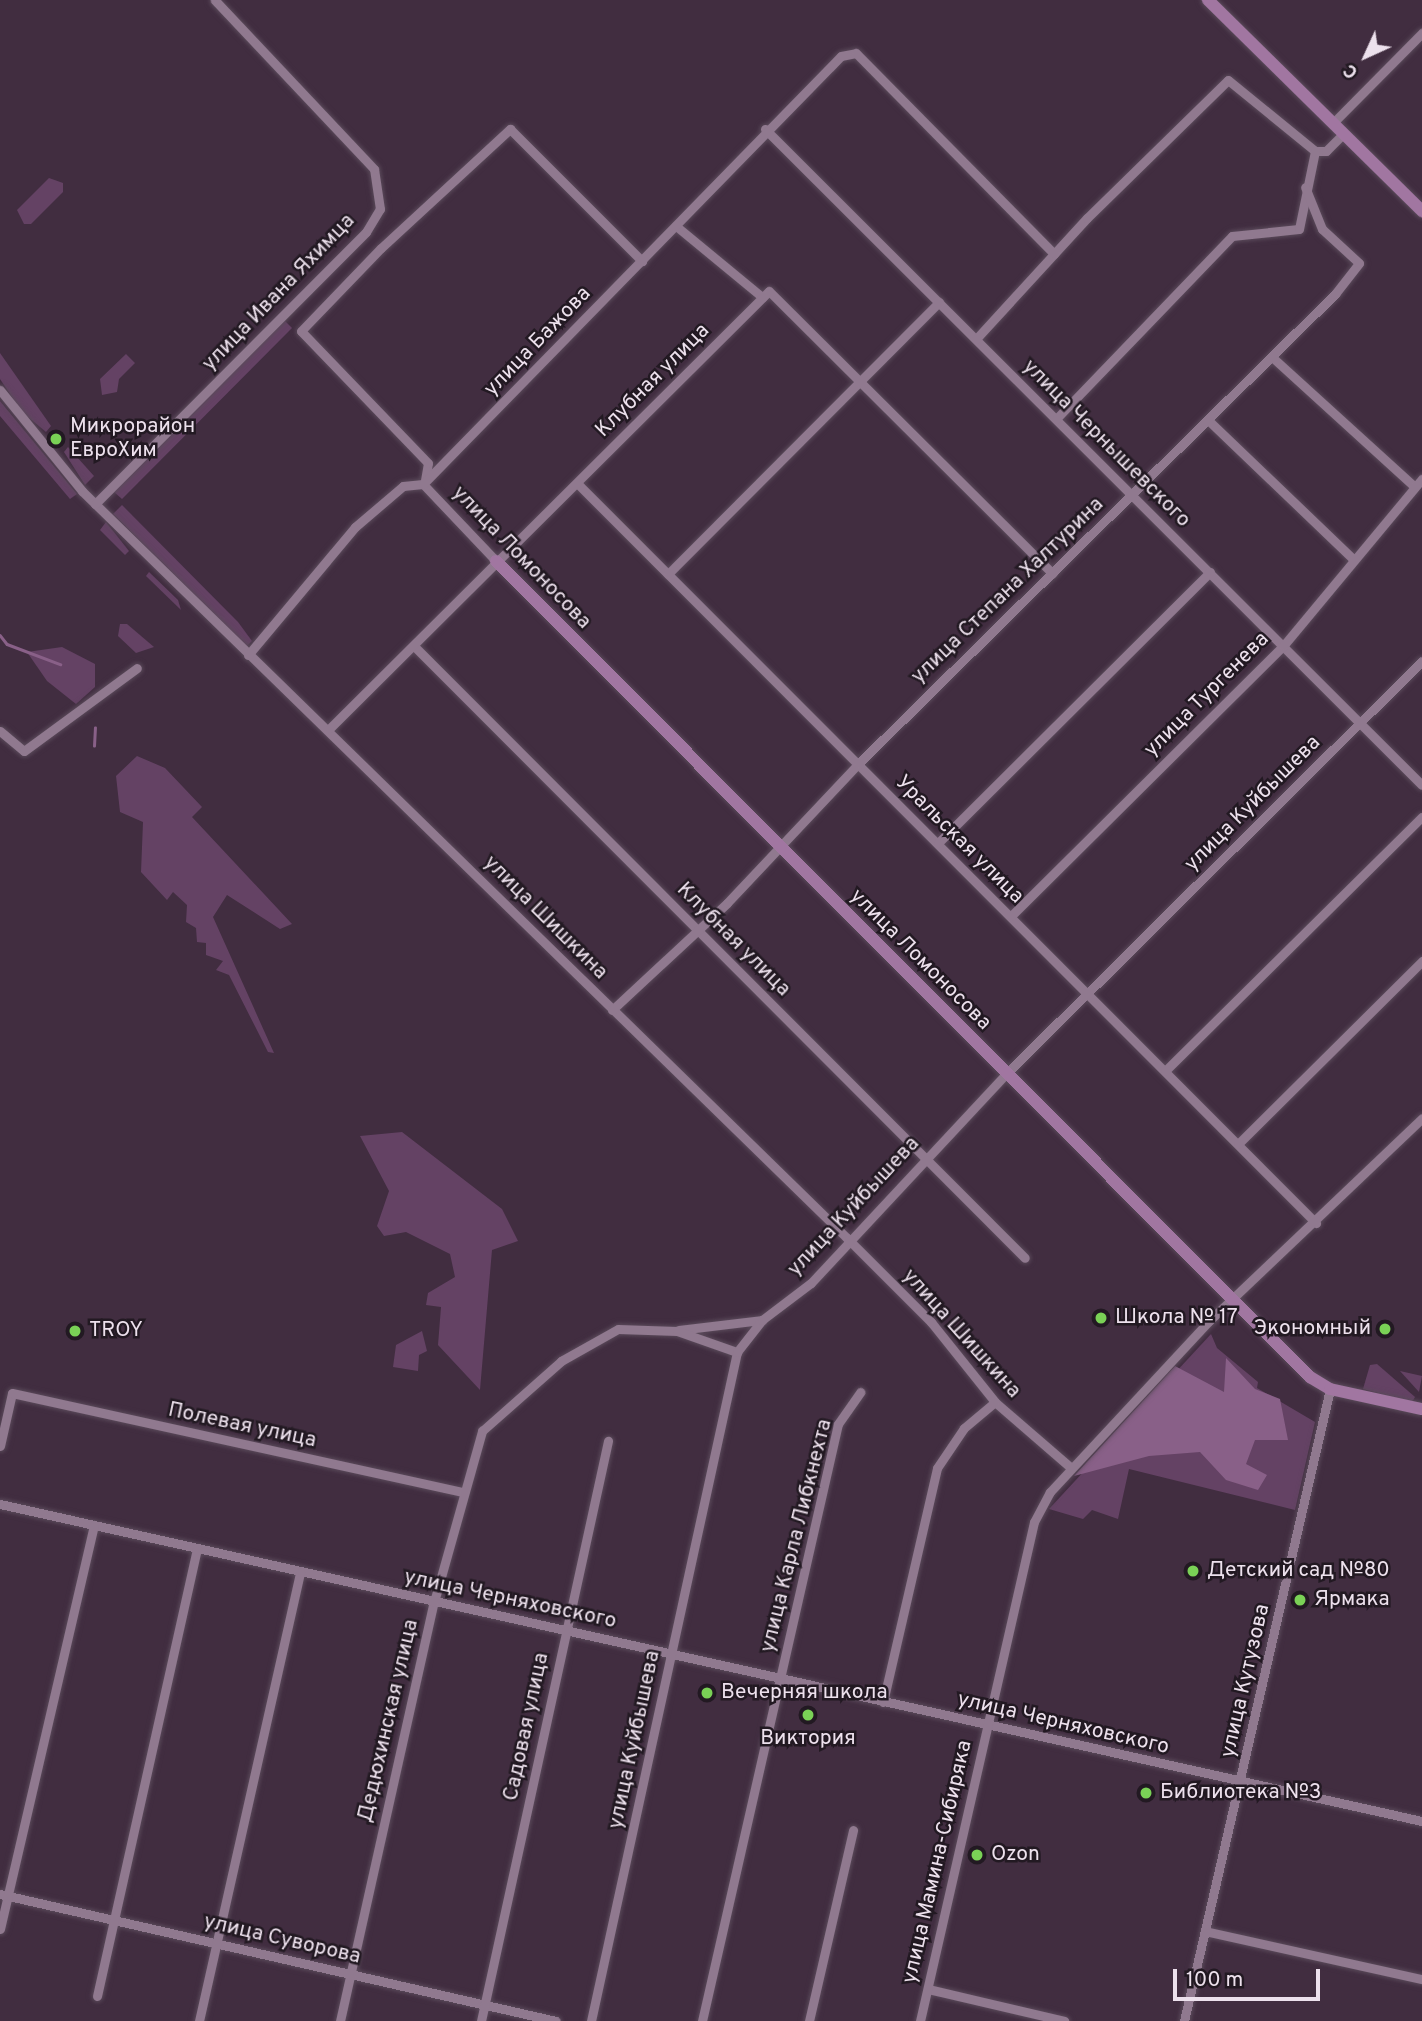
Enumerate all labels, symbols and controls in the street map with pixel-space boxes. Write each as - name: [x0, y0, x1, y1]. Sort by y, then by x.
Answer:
- north arrow: [1331, 21, 1401, 91]
- text: С: [1338, 58, 1364, 84]
- street label: улица Ивана Яхимца: [197, 209, 361, 377]
- street label: улица Бажова: [479, 282, 597, 402]
- street label: Клубная улица: [591, 319, 715, 443]
- street label: улица Чернышевского: [1017, 355, 1195, 533]
- place label: Микрорайон ЕвроХим: [70, 414, 195, 464]
- marker: Микрорайон ЕвроХим: [48, 431, 64, 447]
- street label: улица Ломоносова: [446, 481, 596, 635]
- street label: улица Степана Халтурина: [907, 492, 1109, 690]
- street label: улица Тургенева: [1139, 627, 1275, 763]
- street label: улица Куйбышева: [1180, 731, 1326, 877]
- street label: Уральская улица: [890, 771, 1028, 909]
- street label: улица Шишкина: [478, 851, 612, 985]
- street label: Клубная улица: [671, 878, 795, 1002]
- street label: улица Ломоносова: [844, 884, 996, 1036]
- street label: улица Куйбышева: [783, 1132, 925, 1282]
- street label: улица Шишкина: [896, 1264, 1026, 1404]
- place label: Школа № 17: [1115, 1305, 1238, 1331]
- marker: Школа № 17: [1093, 1310, 1109, 1326]
- place label: Экономный: [1254, 1316, 1371, 1342]
- place label: TROY: [89, 1318, 143, 1344]
- marker: Экономный: [1377, 1321, 1393, 1337]
- marker: TROY: [67, 1323, 83, 1339]
- street label: Полевая улица: [166, 1398, 318, 1454]
- street label: улица Карла Либкнехта: [756, 1417, 838, 1655]
- place label: Детский сад №80: [1207, 1558, 1390, 1584]
- marker: Детский сад №80: [1185, 1563, 1201, 1579]
- street label: улица Черняховского: [402, 1565, 618, 1635]
- place label: Ярмака: [1314, 1587, 1389, 1613]
- marker: Ярмака: [1292, 1592, 1308, 1608]
- street label: улица Кутузова: [1216, 1602, 1276, 1760]
- street label: Дедюхинская улица: [353, 1617, 425, 1825]
- street label: улица Куйбышева: [604, 1648, 666, 1832]
- street label: Садовая улица: [499, 1651, 555, 1803]
- place label: Вечерняя школа: [721, 1680, 887, 1706]
- marker: Вечерняя школа: [699, 1685, 715, 1701]
- street label: улица Черняховского: [955, 1687, 1171, 1761]
- marker: Виктория: [800, 1707, 816, 1723]
- place label: Виктория: [760, 1726, 856, 1752]
- street label: улица Мамина-Сибиряка: [898, 1738, 978, 1986]
- place label: Библиотека №3: [1160, 1780, 1322, 1806]
- marker: Библиотека №3: [1138, 1785, 1154, 1801]
- place label: Ozon: [991, 1842, 1040, 1868]
- marker: Ozon: [969, 1847, 985, 1863]
- street label: улица Суворова: [201, 1910, 363, 1970]
- scale bar: [1177, 1954, 1324, 1998]
- text: 100 m: [1186, 1967, 1243, 1994]

